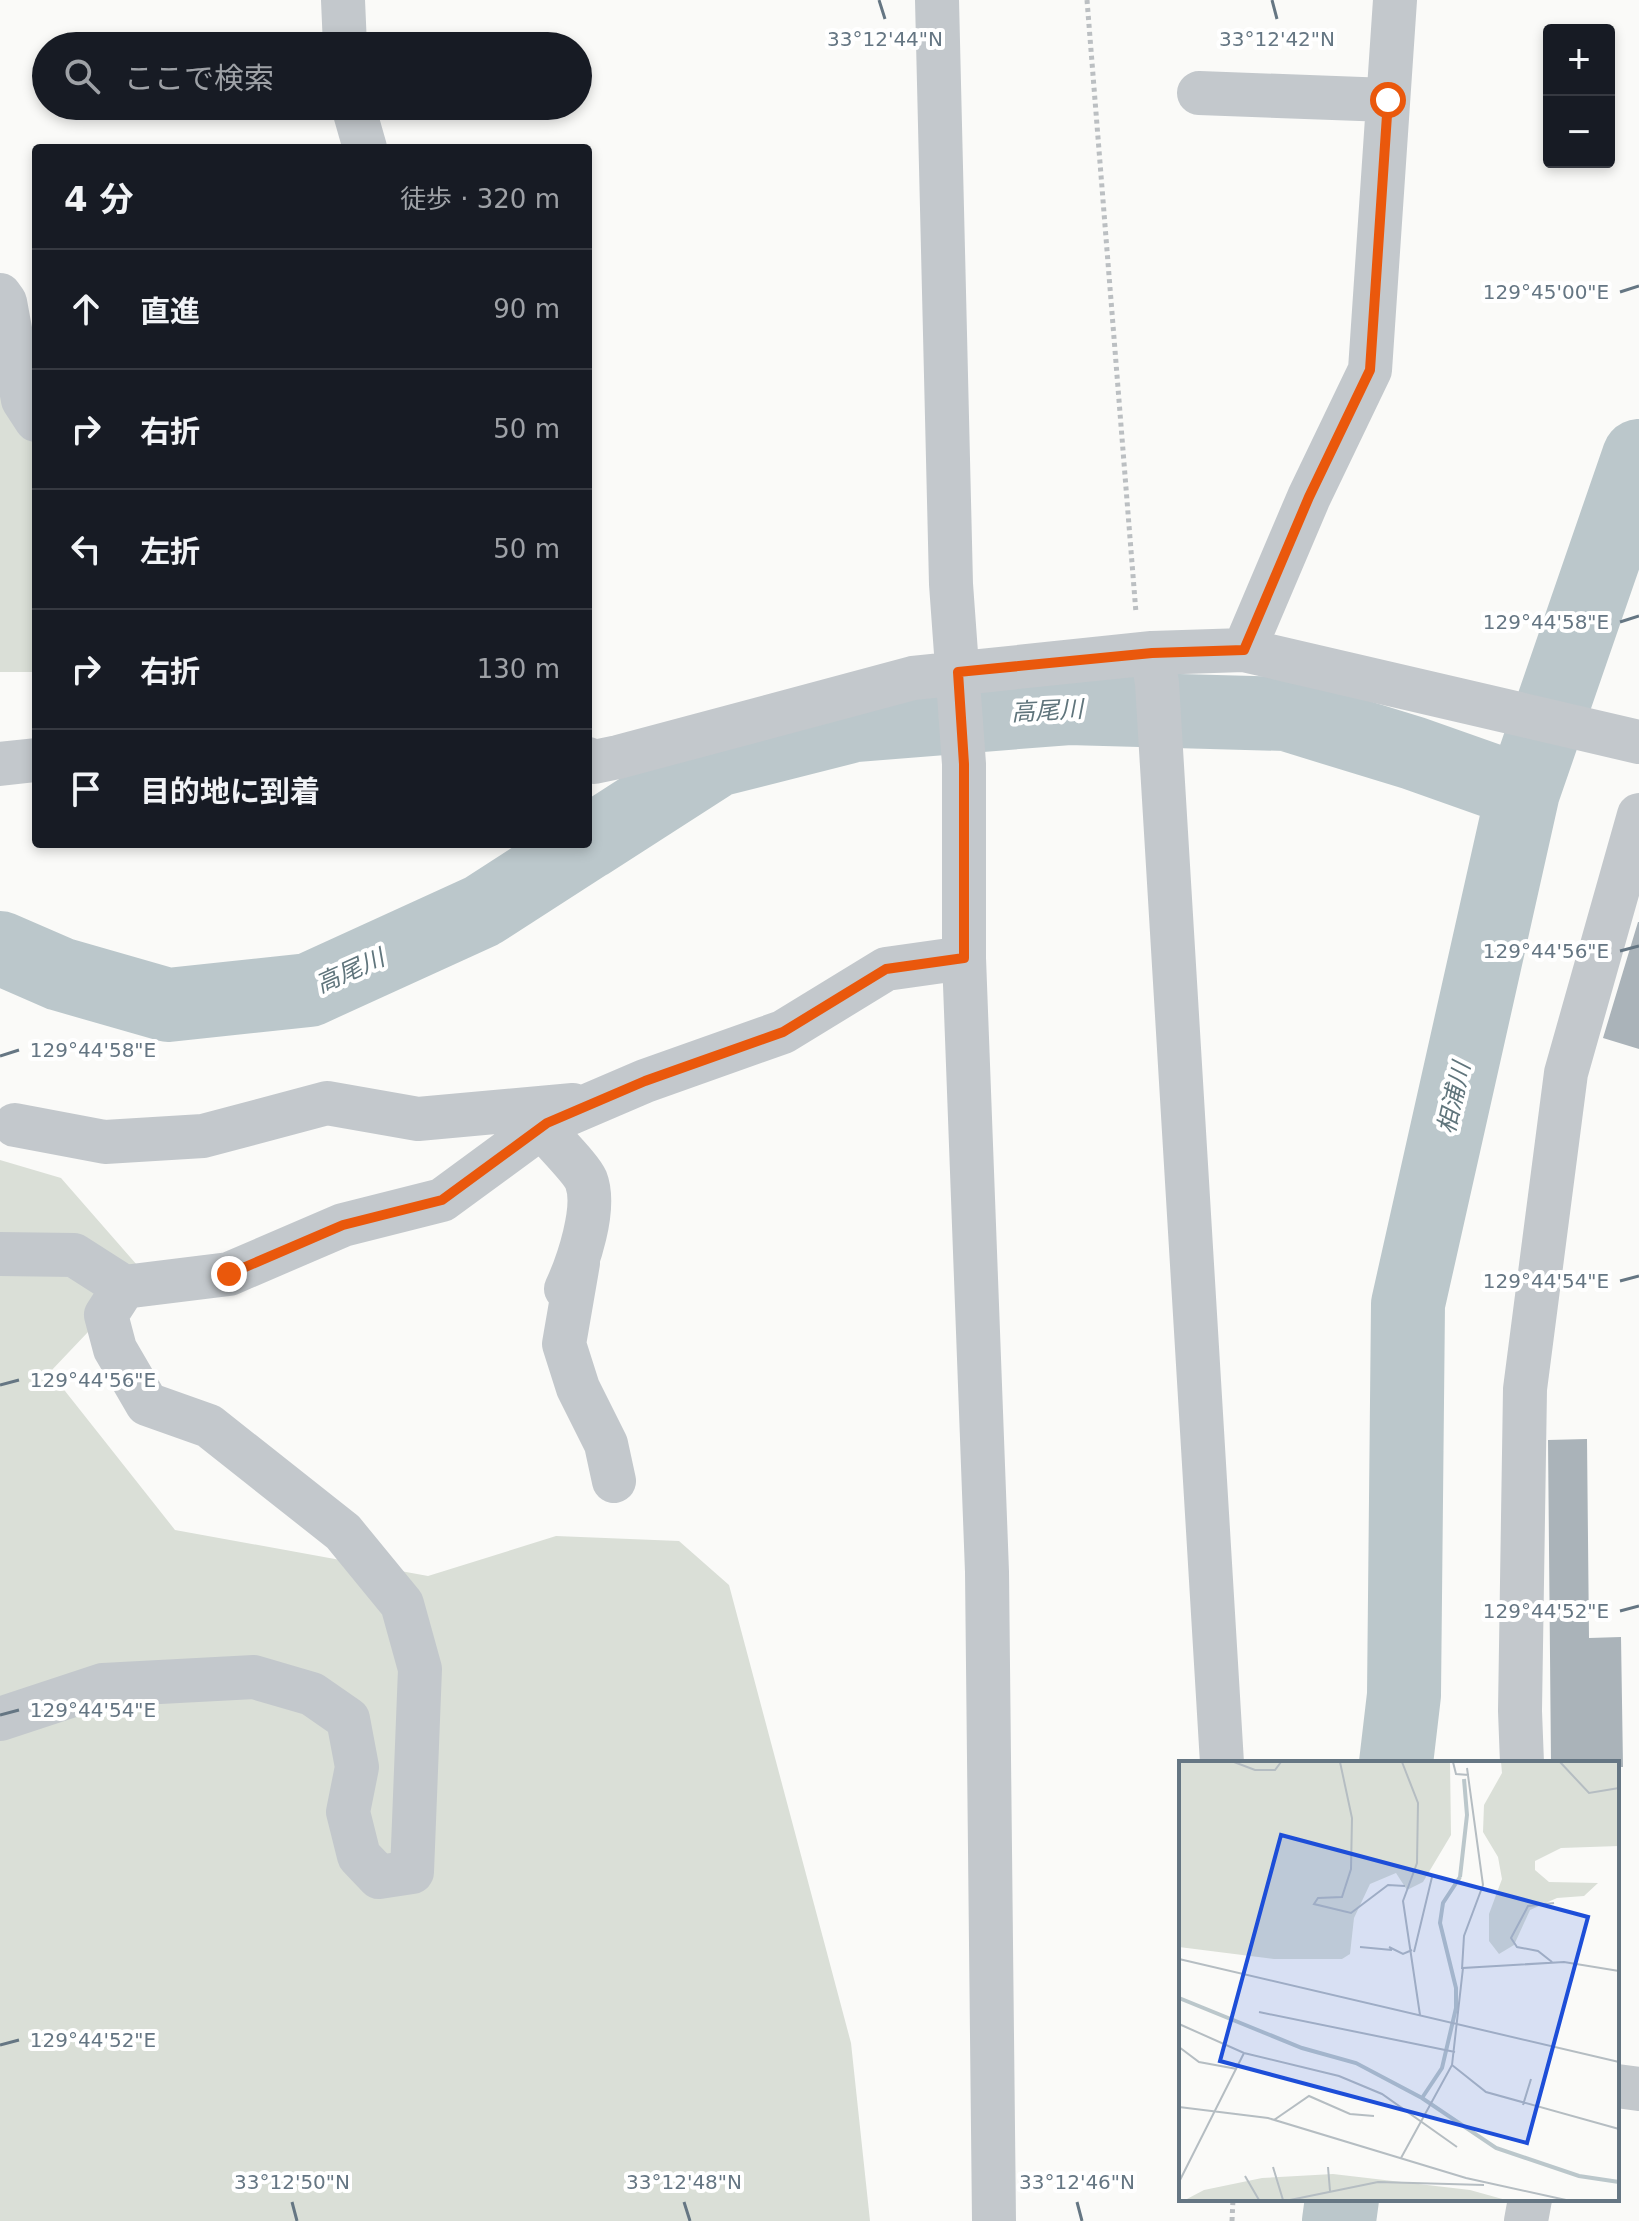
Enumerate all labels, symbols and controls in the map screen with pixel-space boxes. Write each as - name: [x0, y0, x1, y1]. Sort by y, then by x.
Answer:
- map controls: [1543, 24, 1615, 168]
- button: +: [1543, 24, 1615, 96]
- text: 33°12'44"N: [827, 27, 943, 51]
- text: 33°12'42"N: [1219, 27, 1335, 51]
- search box: [32, 32, 592, 120]
- icon: search: [60, 54, 104, 98]
- text: ここで検索: [124, 61, 274, 96]
- route start: [1370, 82, 1406, 118]
- button: −: [1543, 96, 1615, 168]
- text: 4 分: [64, 179, 134, 219]
- text: 徒歩 · 320 m: [400, 184, 560, 214]
- text: 129°45'00"E: [1483, 280, 1609, 304]
- icon: ahead: [64, 287, 108, 331]
- text: 直進: [140, 294, 200, 329]
- text: 90 m: [493, 294, 560, 324]
- icon: right: [64, 407, 108, 451]
- text: 右折: [140, 414, 200, 449]
- text: 50 m: [493, 414, 560, 444]
- icon: left: [64, 527, 108, 571]
- text: 左折: [140, 534, 200, 569]
- text: 50 m: [493, 534, 560, 564]
- text: 129°44'58"E: [1483, 610, 1609, 634]
- icon: right: [64, 647, 108, 691]
- text: 右折: [140, 654, 200, 689]
- text: 130 m: [477, 654, 560, 684]
- water label: 高尾川: [1010, 695, 1087, 727]
- icon: arrive: [64, 767, 108, 811]
- text: 目的地に到着: [140, 774, 320, 809]
- text: 129°44'56"E: [1483, 939, 1609, 963]
- water label: 高尾川: [311, 942, 391, 998]
- text: 129°44'58"E: [30, 1038, 156, 1062]
- water label: 相浦川: [1432, 1057, 1476, 1136]
- route end: [211, 1256, 247, 1292]
- text: 129°44'54"E: [1483, 1269, 1609, 1293]
- text: 129°44'56"E: [30, 1368, 156, 1392]
- text: 129°44'52"E: [1483, 1599, 1609, 1623]
- text: 129°44'54"E: [30, 1698, 156, 1722]
- inset map: [1179, 1761, 1619, 2201]
- text: 129°44'52"E: [30, 2028, 156, 2052]
- text: 33°12'50"N: [234, 2170, 350, 2194]
- text: 33°12'48"N: [626, 2170, 742, 2194]
- text: 33°12'46"N: [1019, 2170, 1135, 2194]

